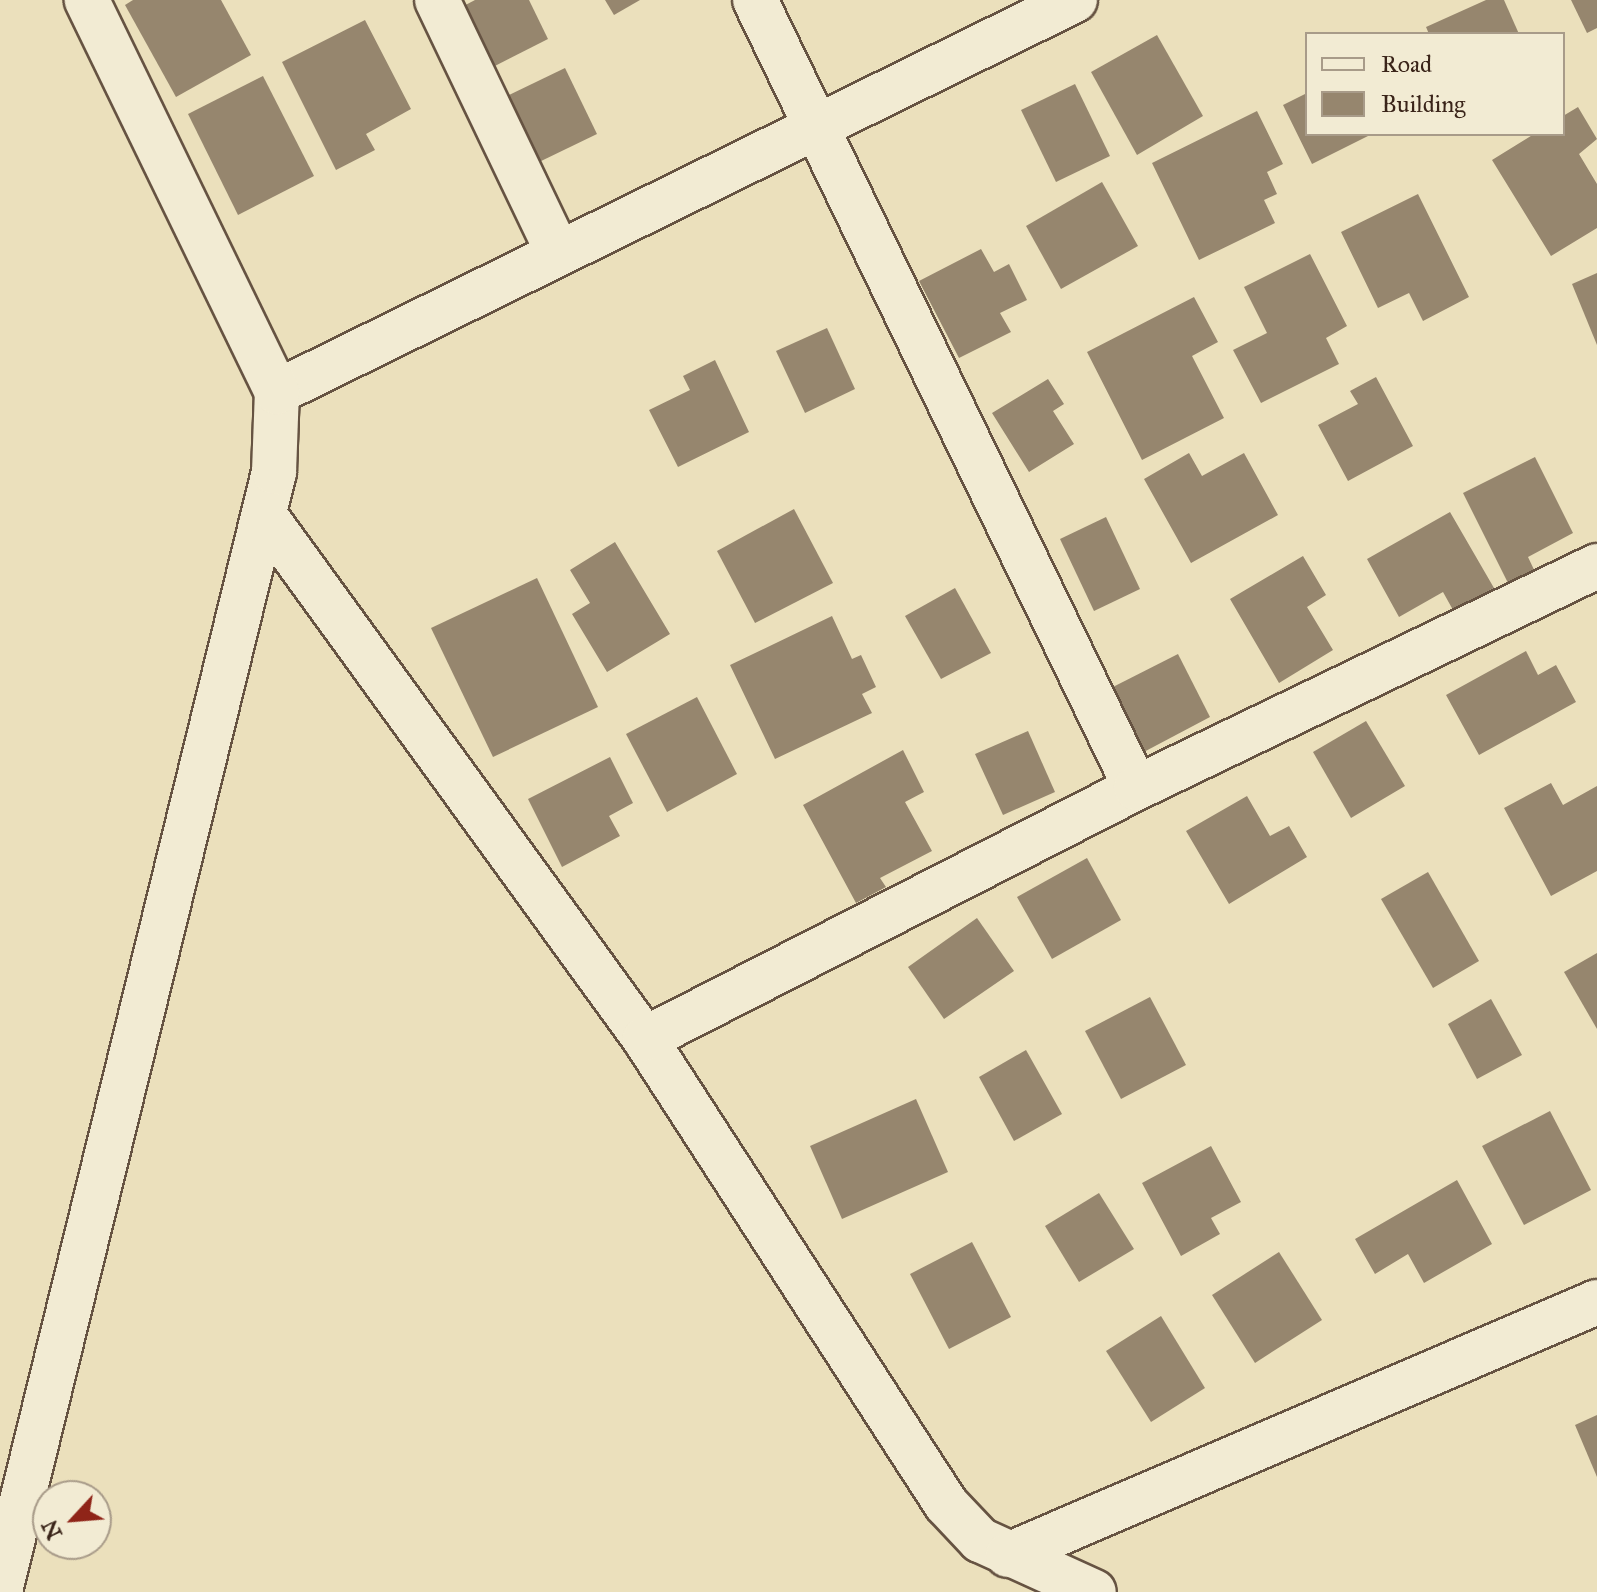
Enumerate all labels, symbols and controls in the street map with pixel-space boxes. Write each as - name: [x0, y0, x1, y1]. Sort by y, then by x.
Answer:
- legend: [1305, 32, 1565, 136]
- text: Road: [1381, 49, 1432, 79]
- text: Building: [1381, 89, 1466, 119]
- north arrow: [32, 1480, 112, 1560]
- text: N: [36, 1516, 68, 1544]

